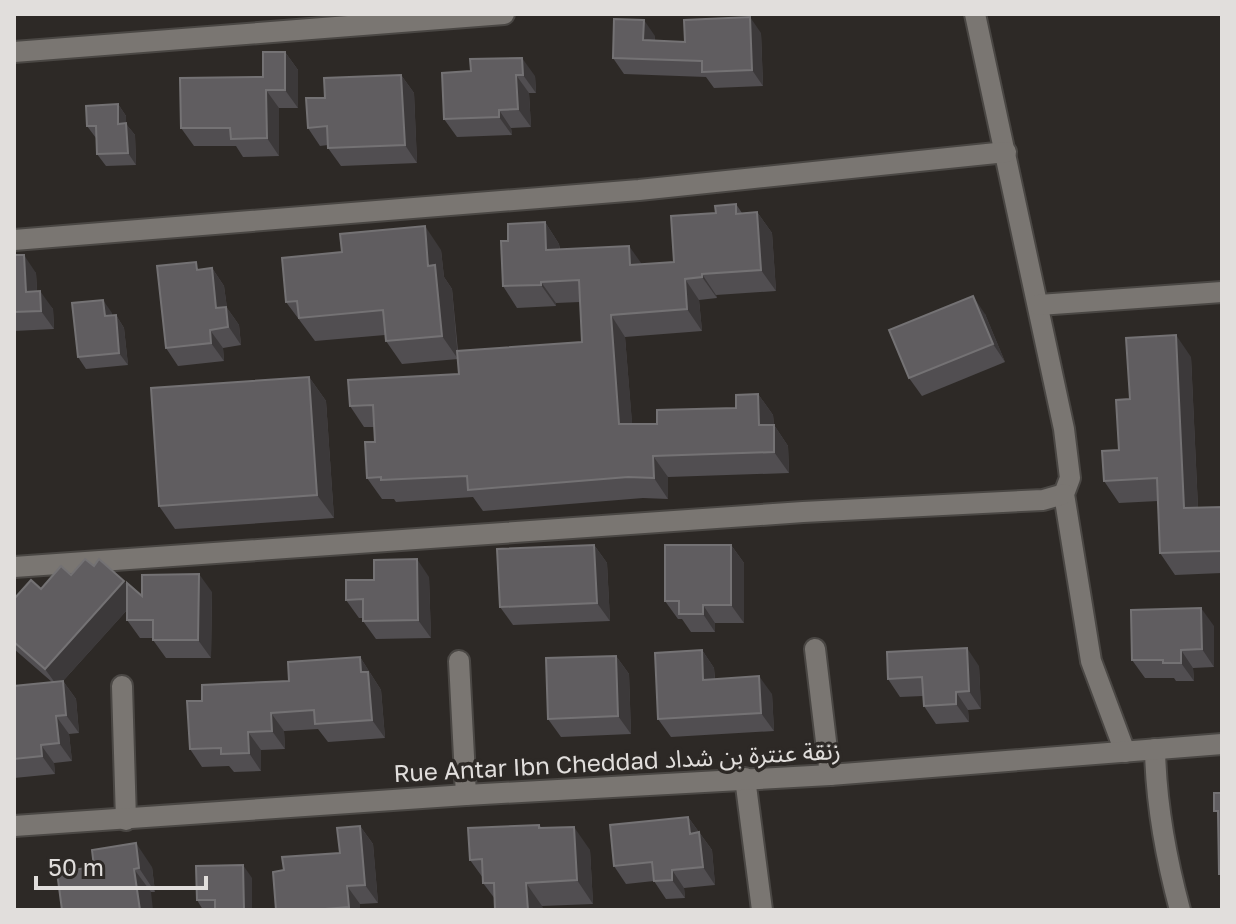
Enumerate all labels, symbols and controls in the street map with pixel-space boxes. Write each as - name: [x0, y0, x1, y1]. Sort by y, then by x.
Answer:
- street label: Rue Antar Ibn Cheddad زنقة عنترة بن شداد: [393, 735, 841, 788]
- scale bar: [36, 840, 206, 890]
- text: 50 m: [48, 852, 104, 881]

